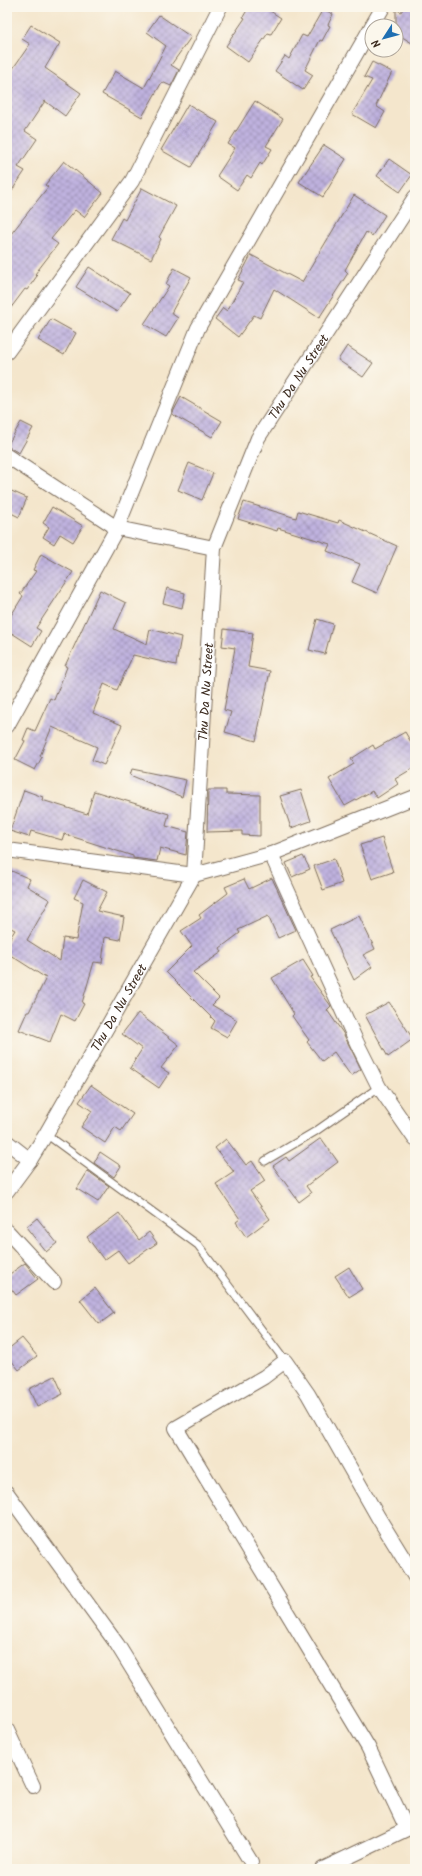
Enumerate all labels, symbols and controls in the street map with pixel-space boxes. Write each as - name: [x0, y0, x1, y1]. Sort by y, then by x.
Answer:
- north arrow: [364, 18, 404, 58]
- text: N: [367, 35, 386, 51]
- street label: Thu Da Nu Street: [264, 329, 336, 424]
- street label: Thu Da Nu Street: [193, 641, 220, 742]
- street label: Thu Da Nu Street: [86, 959, 154, 1056]

